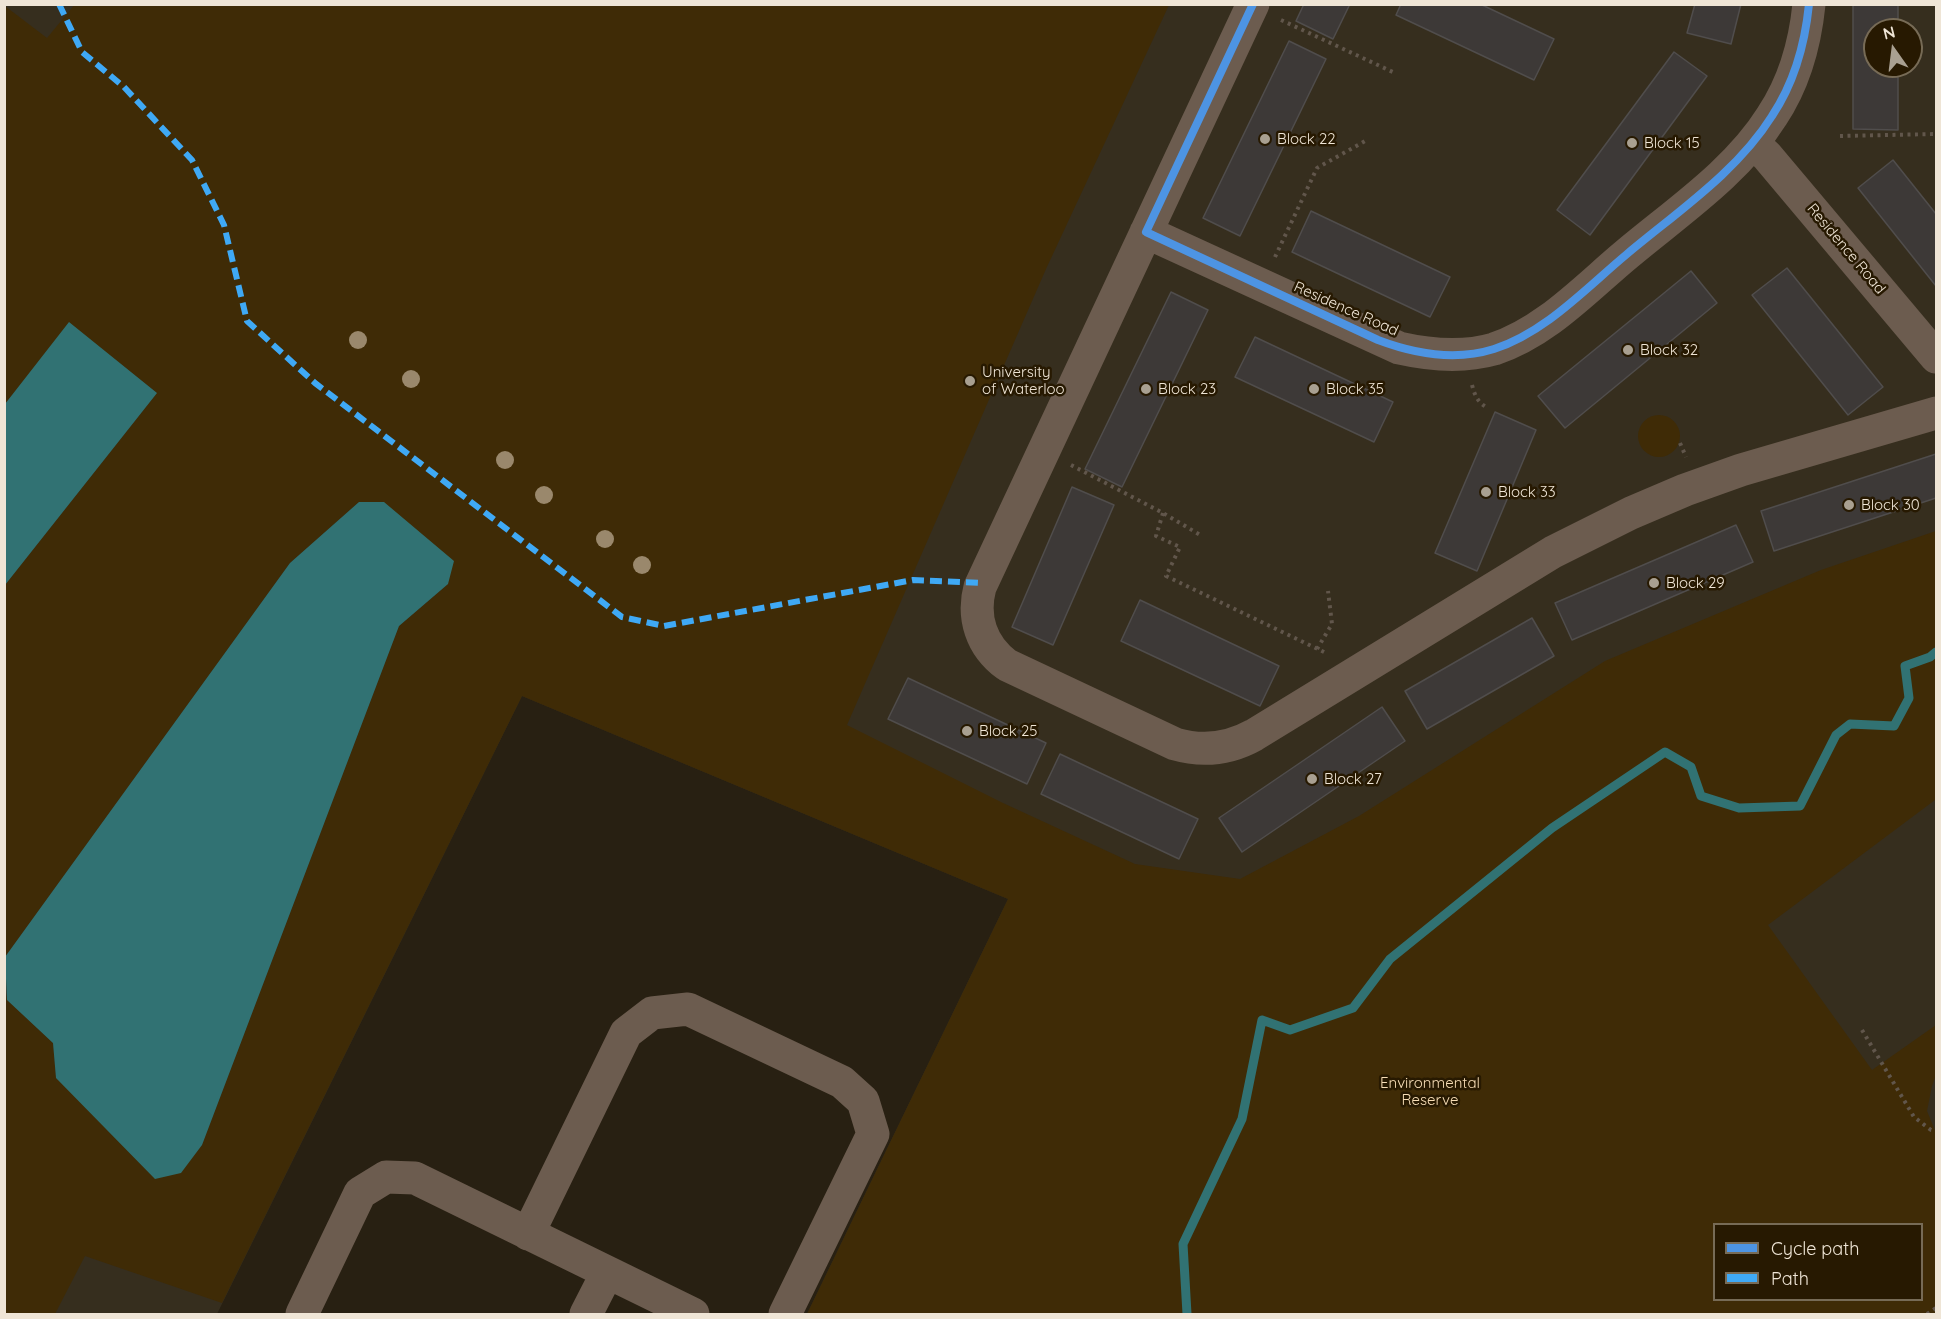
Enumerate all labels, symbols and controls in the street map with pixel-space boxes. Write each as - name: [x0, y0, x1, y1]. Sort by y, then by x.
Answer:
- north arrow: [1863, 18, 1923, 78]
- text: N: [1881, 21, 1897, 44]
- place label: Block 22: [1277, 130, 1336, 148]
- marker: Block 22: [1258, 132, 1272, 146]
- place label: Block 15: [1644, 134, 1700, 152]
- marker: Block 15: [1625, 136, 1639, 150]
- street label: Residence Road: [1803, 200, 1889, 298]
- street label: Residence Road: [1291, 278, 1401, 340]
- place label: Block 32: [1640, 341, 1698, 359]
- marker: Block 32: [1621, 343, 1635, 357]
- place label: University of Waterloo: [982, 363, 1065, 398]
- marker: University of Waterloo: [963, 374, 977, 388]
- place label: Block 23: [1158, 380, 1216, 398]
- place label: Block 35: [1326, 380, 1384, 398]
- marker: Block 23: [1139, 382, 1153, 396]
- marker: Block 35: [1307, 382, 1321, 396]
- place label: Block 33: [1498, 483, 1556, 501]
- marker: Block 33: [1479, 485, 1493, 499]
- place label: Block 30: [1861, 496, 1920, 514]
- marker: Block 30: [1842, 498, 1856, 512]
- place label: Block 29: [1666, 574, 1725, 592]
- marker: Block 29: [1647, 576, 1661, 590]
- place label: Block 25: [979, 722, 1037, 740]
- marker: Block 25: [960, 724, 974, 738]
- place label: Block 27: [1324, 770, 1382, 788]
- marker: Block 27: [1305, 772, 1319, 786]
- park label: Environmental Reserve: [1380, 1074, 1480, 1109]
- legend: [1713, 1223, 1923, 1301]
- text: Cycle path: [1771, 1237, 1859, 1260]
- text: Path: [1771, 1267, 1809, 1290]

